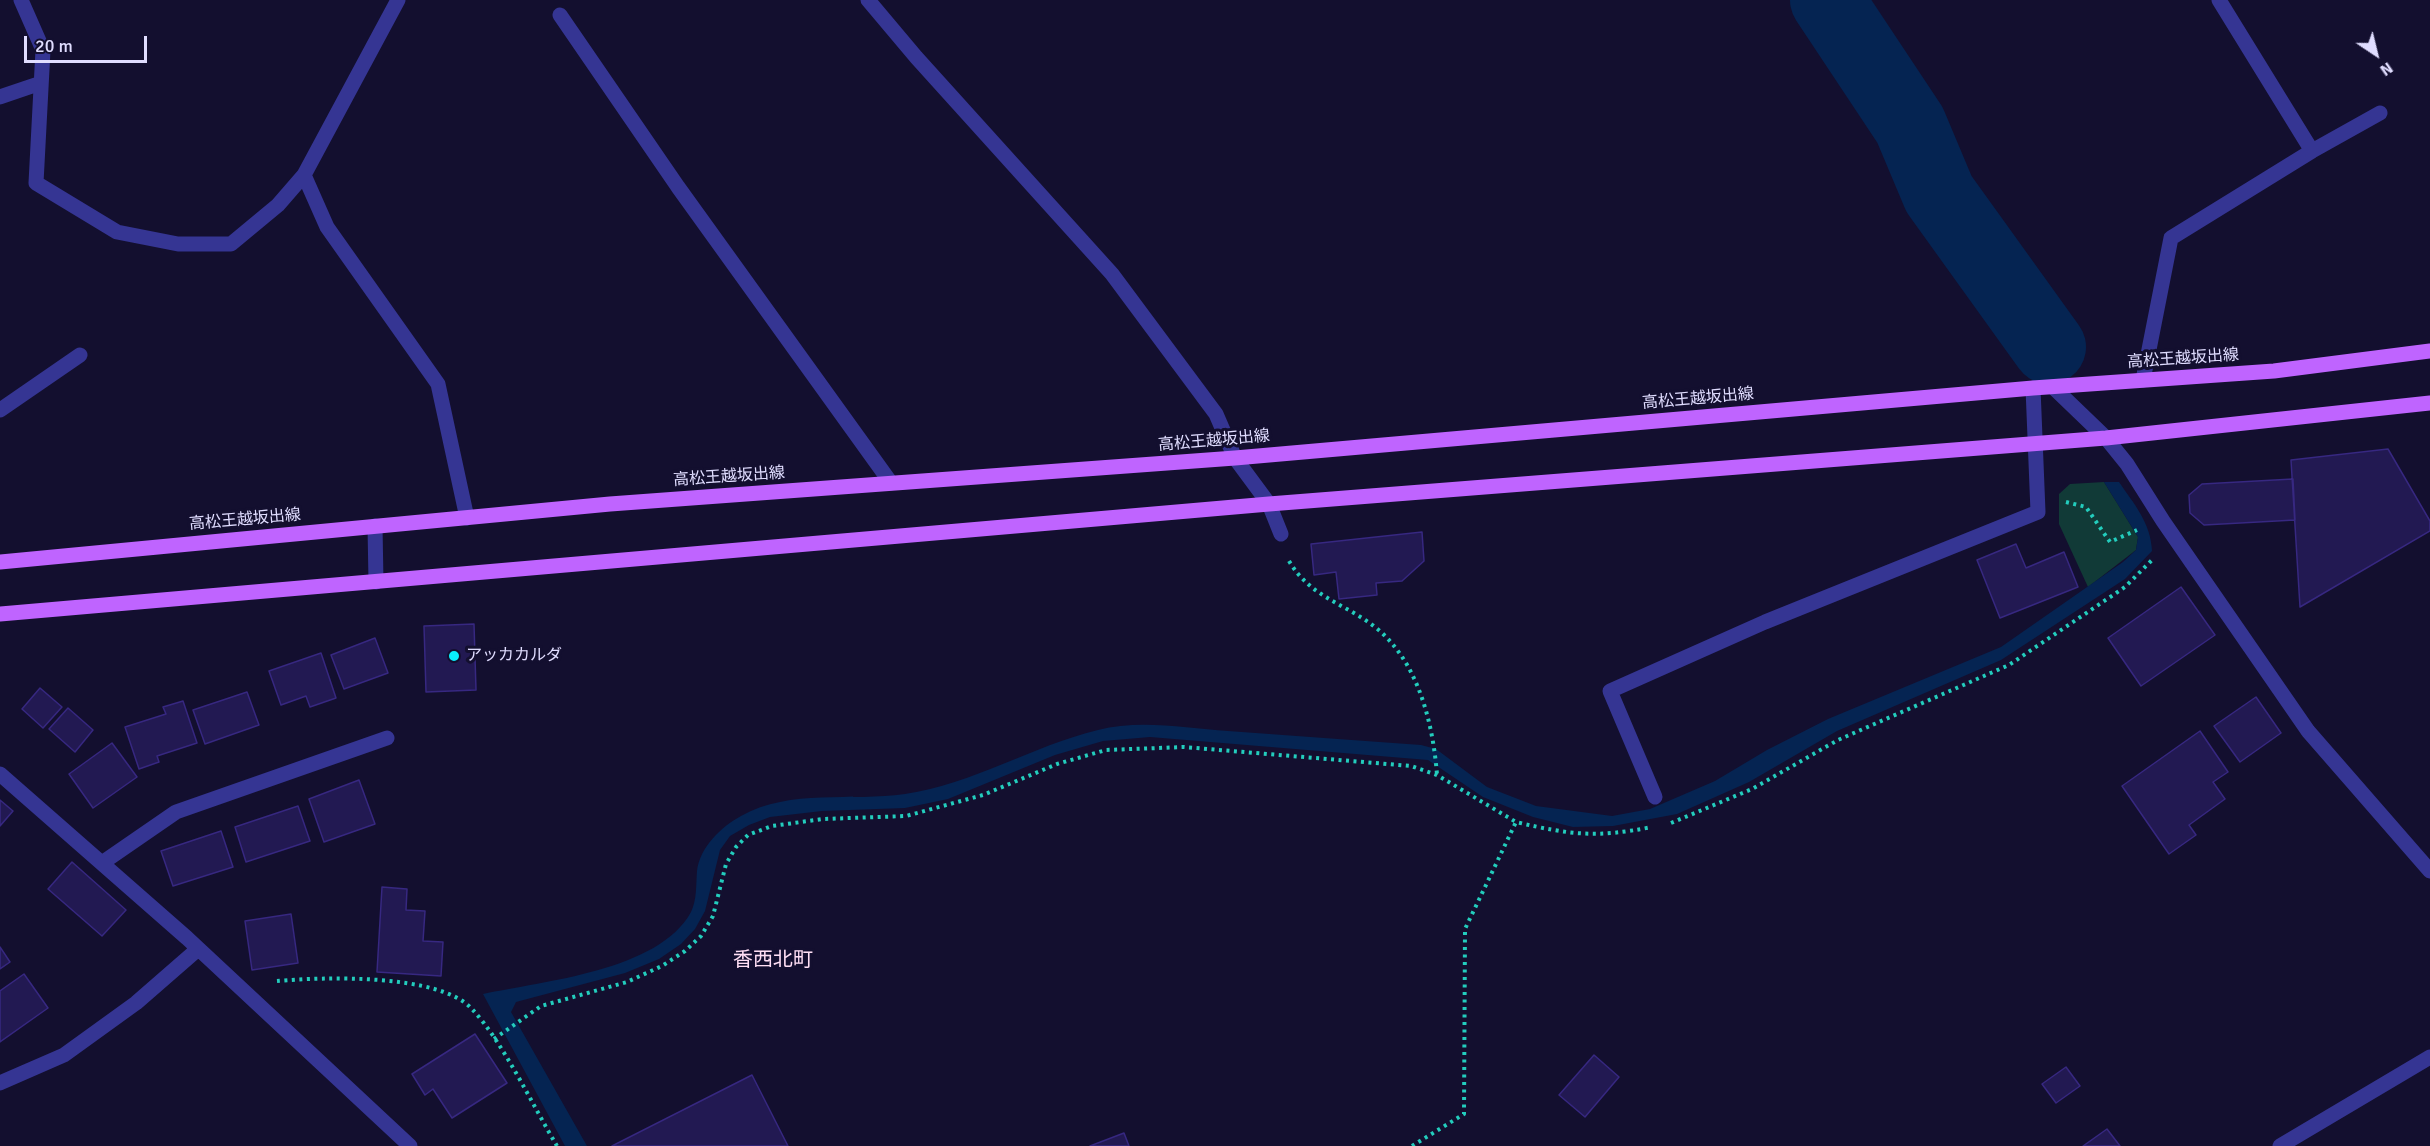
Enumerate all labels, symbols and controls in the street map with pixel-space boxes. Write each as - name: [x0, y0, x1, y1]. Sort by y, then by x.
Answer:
- scale bar: [27, 24, 150, 62]
- north arrow: [2346, 24, 2406, 84]
- text: 20 m: [35, 35, 73, 57]
- text: N: [2376, 57, 2397, 80]
- street label: 高松王越坂出線: [2126, 346, 2240, 372]
- street label: 高松王越坂出線: [1641, 385, 1755, 413]
- street label: 高松王越坂出線: [1157, 427, 1271, 455]
- street label: 高松王越坂出線: [672, 464, 786, 490]
- street label: 高松王越坂出線: [188, 506, 302, 534]
- place label: アッカカルダ: [466, 646, 562, 666]
- marker: アッカカルダ: [447, 649, 461, 663]
- district label: 香西北町: [733, 949, 813, 973]

